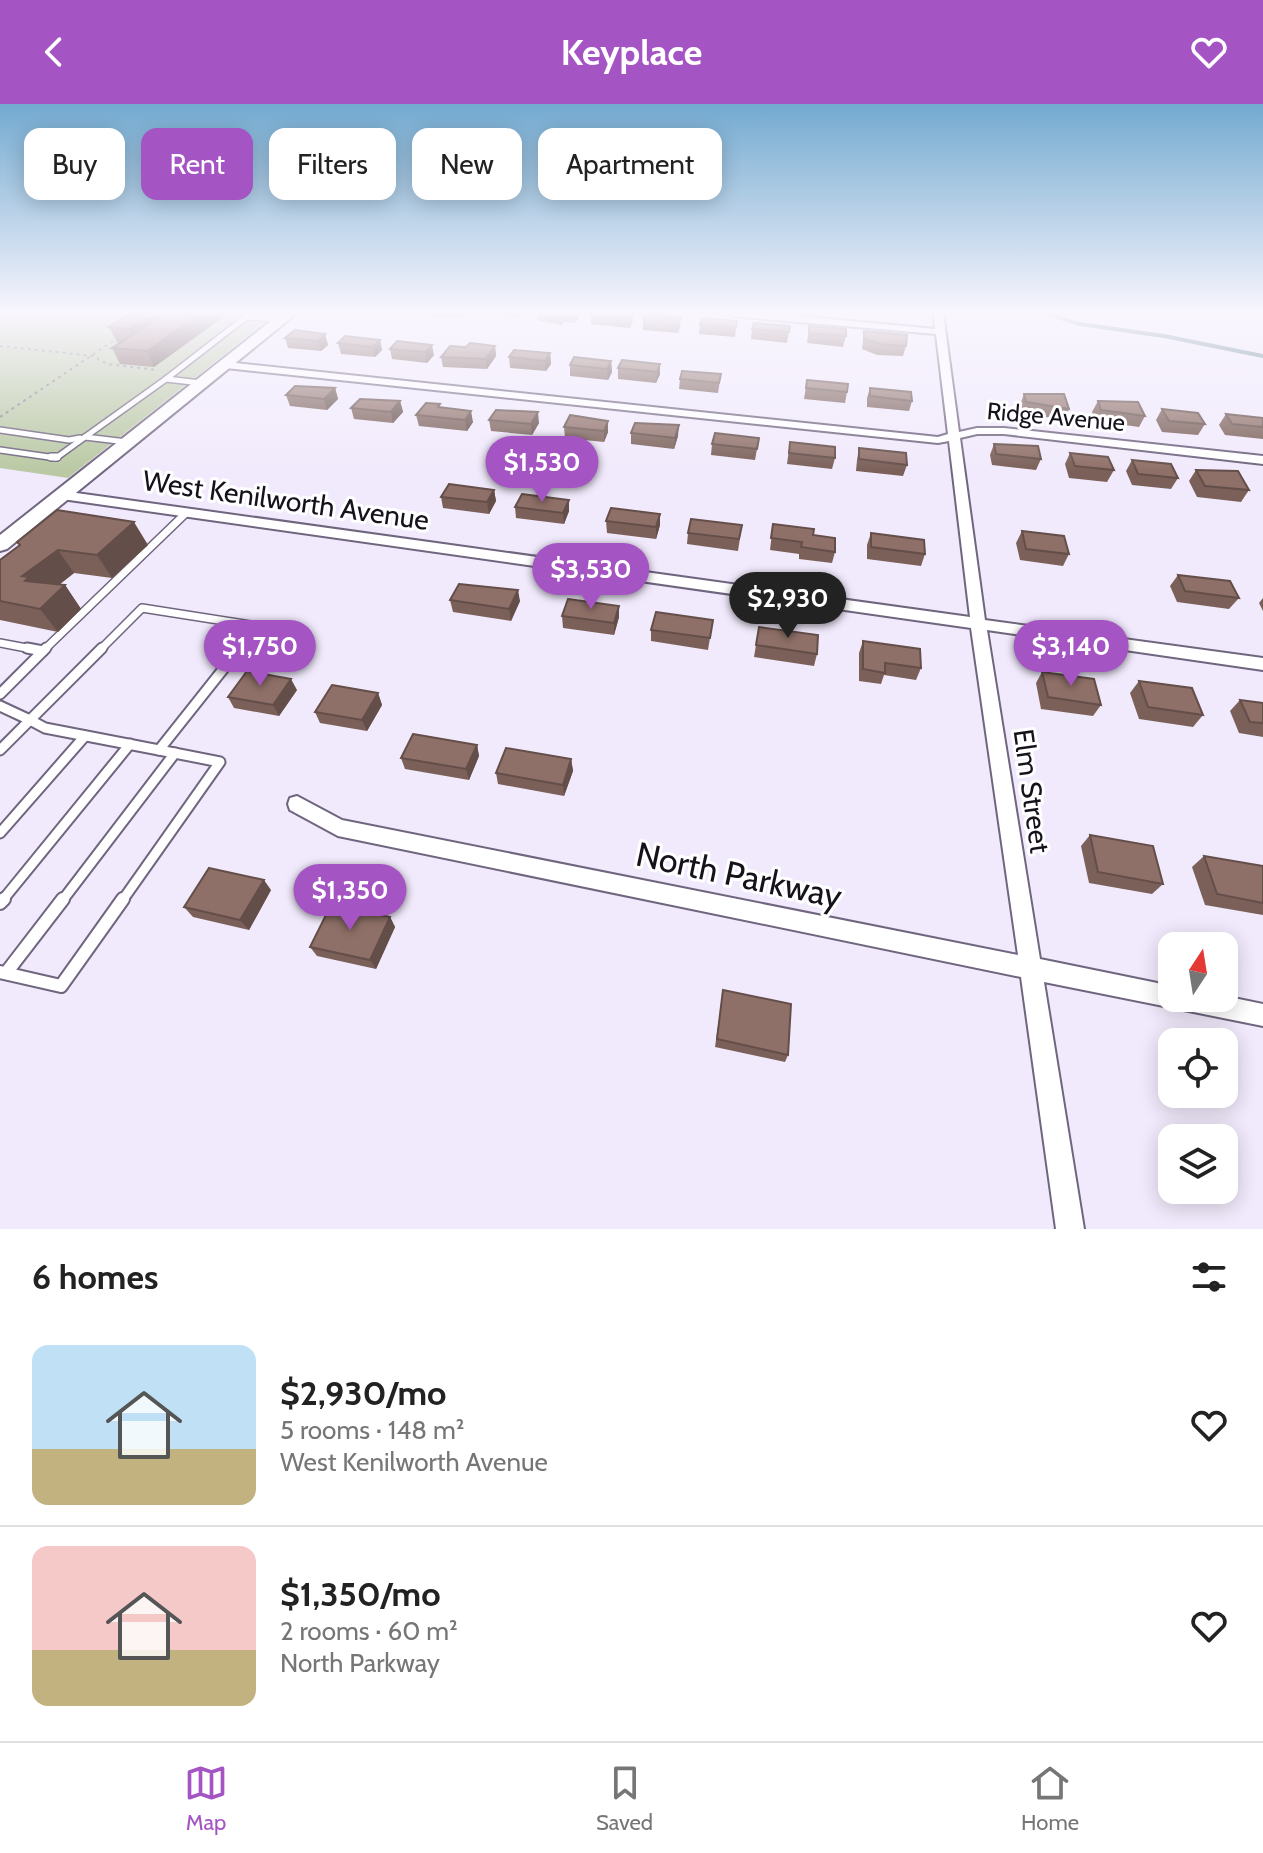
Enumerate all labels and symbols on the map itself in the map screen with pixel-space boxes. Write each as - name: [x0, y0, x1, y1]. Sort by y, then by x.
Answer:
- street label: Ridge Avenue: [986, 396, 1126, 437]
- pin: $1,530: [477, 436, 607, 504]
- street label: West Kenilworth Avenue: [141, 463, 431, 537]
- pin: $3,530: [526, 543, 656, 611]
- pin: $2,930: [723, 572, 853, 640]
- pin: $1,750: [195, 620, 325, 688]
- pin: $3,140: [1006, 620, 1136, 688]
- street label: Elm Street: [1006, 727, 1058, 855]
- street label: North Parkway: [632, 833, 846, 917]
- pin: $1,350: [285, 864, 415, 932]
- north arrow: [1158, 932, 1238, 1012]

